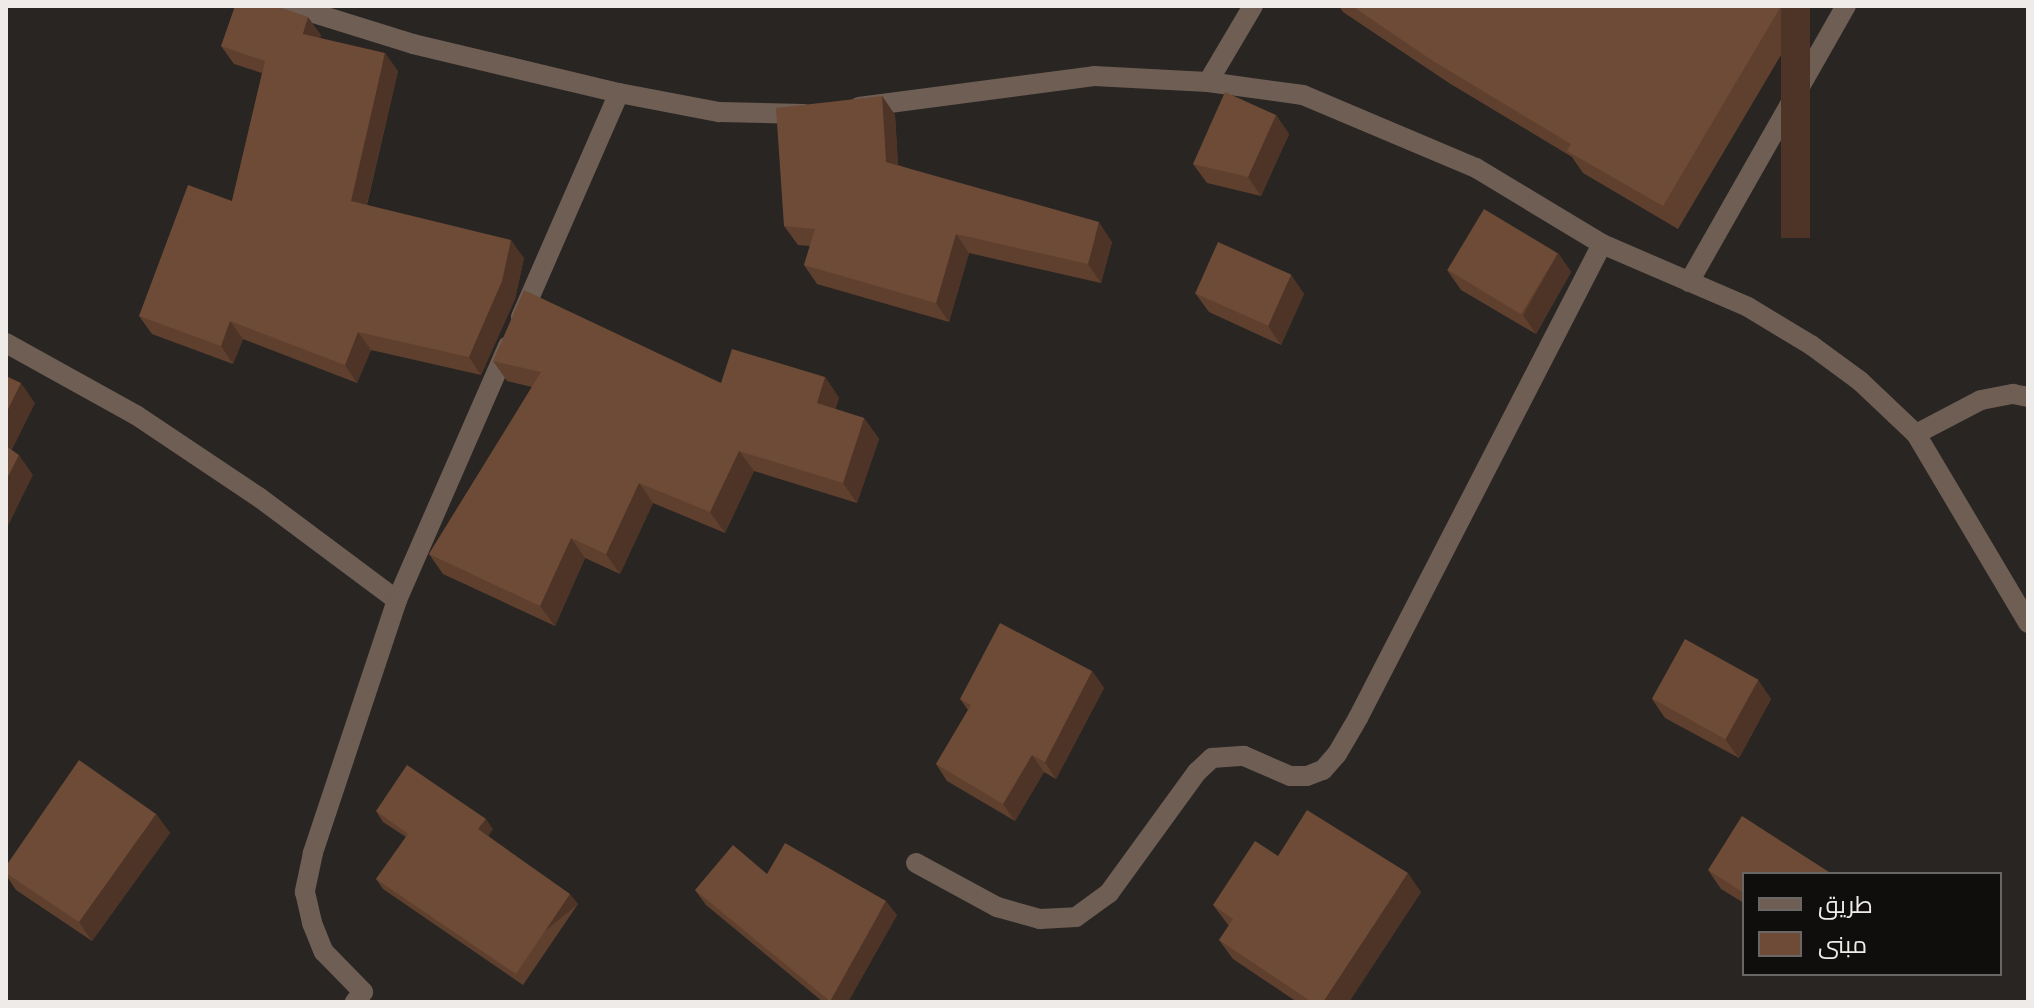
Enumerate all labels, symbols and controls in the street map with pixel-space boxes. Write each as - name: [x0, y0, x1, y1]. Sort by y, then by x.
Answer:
- legend: [1742, 872, 2002, 976]
- text: طريق: [1818, 888, 1873, 920]
- text: مبنى: [1818, 928, 1867, 960]

